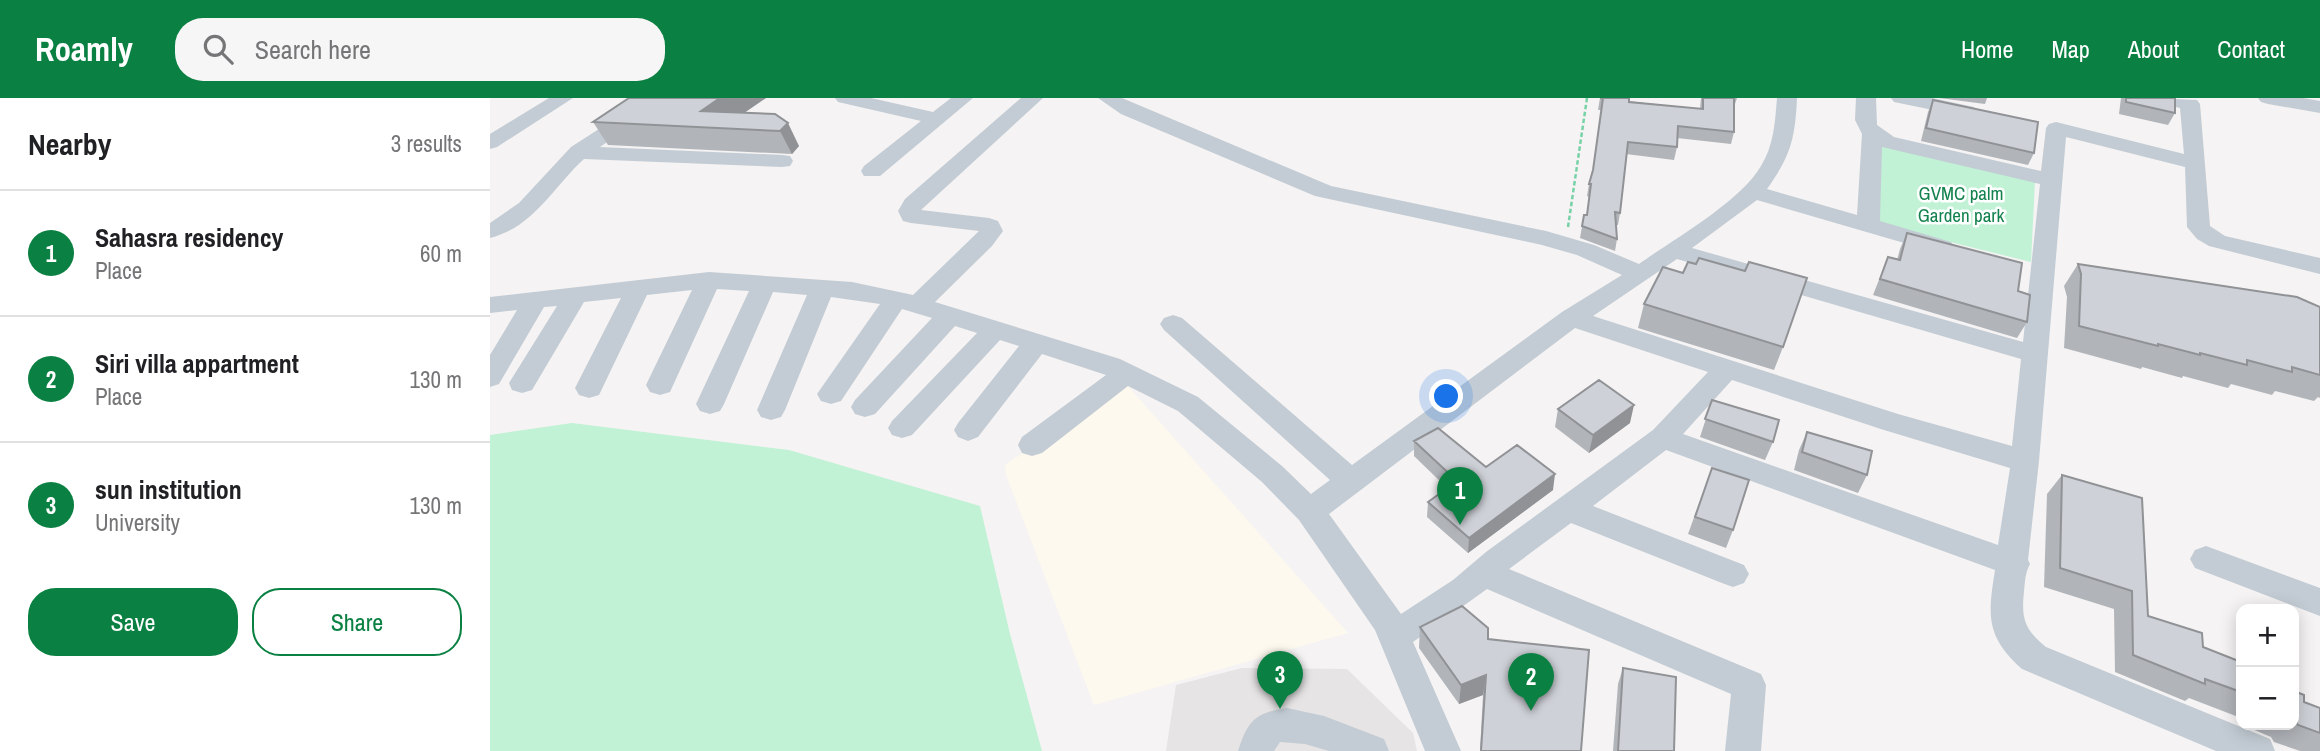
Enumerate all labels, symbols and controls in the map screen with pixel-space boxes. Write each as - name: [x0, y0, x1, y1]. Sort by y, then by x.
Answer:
- search box: [175, 18, 665, 81]
- text: Roamly: [35, 27, 133, 71]
- icon: search: [199, 30, 237, 68]
- text: Search here: [255, 32, 371, 67]
- text: Home: [1961, 33, 2013, 65]
- text: Map: [2051, 33, 2090, 65]
- text: About: [2128, 33, 2179, 65]
- text: Contact: [2217, 33, 2285, 65]
- text: Nearby: [28, 124, 111, 164]
- text: 3 results: [391, 128, 462, 159]
- park label: GVMC palm Garden park: [1918, 180, 2005, 228]
- text: Sahasra residency: [95, 220, 283, 255]
- text: 1: [46, 238, 56, 269]
- text: 60 m: [420, 238, 462, 269]
- text: Place: [95, 255, 142, 286]
- text: Siri villa appartment: [95, 346, 299, 381]
- text: 2: [46, 364, 56, 395]
- text: 130 m: [410, 364, 462, 395]
- your location: [1429, 379, 1463, 413]
- text: Place: [95, 381, 142, 412]
- pin: 1: [1437, 467, 1483, 525]
- text: sun institution: [95, 472, 242, 507]
- text: 3: [46, 490, 56, 521]
- text: 130 m: [410, 490, 462, 521]
- text: University: [95, 507, 180, 538]
- button: Save: [28, 588, 238, 656]
- button: Share: [252, 588, 462, 656]
- map controls: [2236, 604, 2299, 730]
- button: +: [2236, 604, 2299, 667]
- pin: 3: [1257, 651, 1303, 709]
- pin: 2: [1508, 653, 1554, 711]
- button: −: [2236, 667, 2299, 730]

